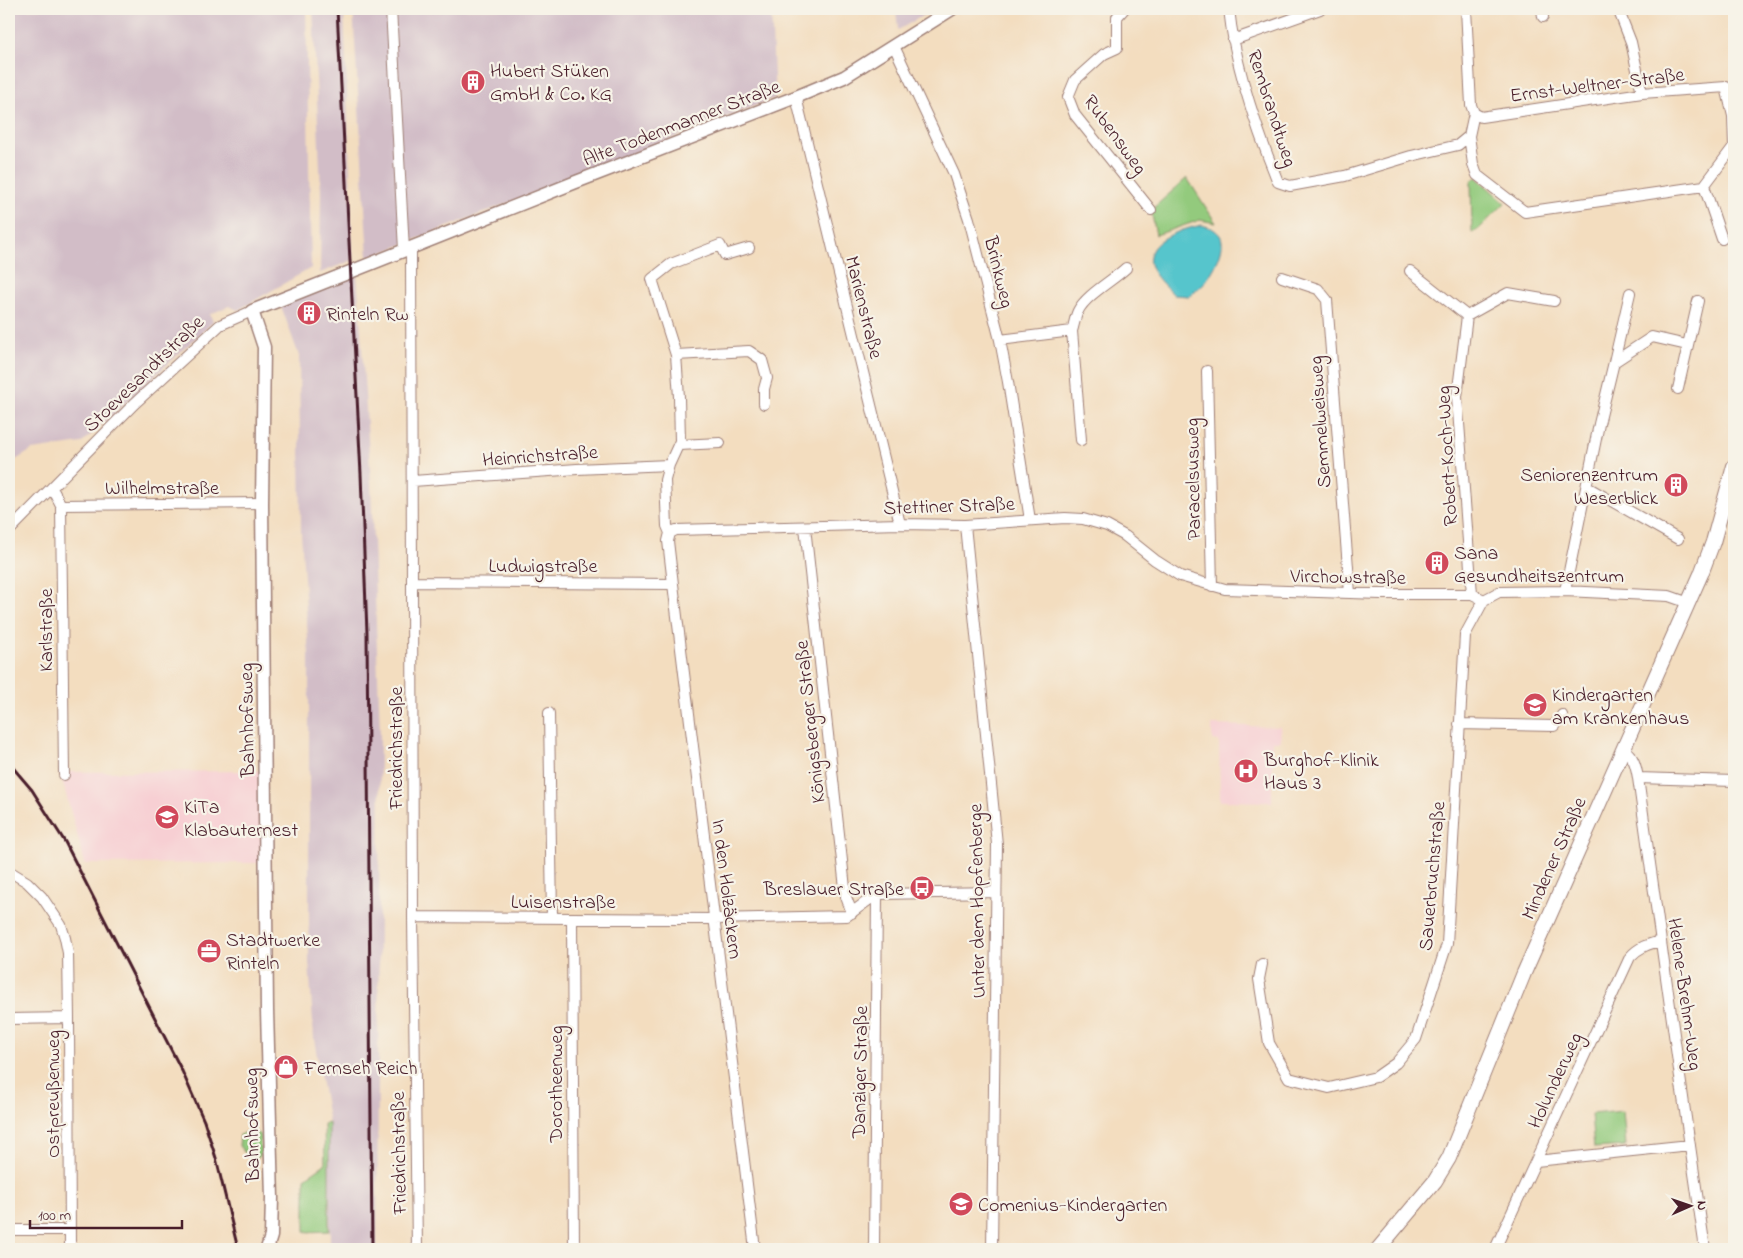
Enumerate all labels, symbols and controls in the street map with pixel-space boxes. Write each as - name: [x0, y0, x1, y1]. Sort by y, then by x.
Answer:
- street label: Rembrandtweg: [1237, 46, 1303, 172]
- place label: Hubert Stüken GmbH & Co. KG: [490, 58, 612, 110]
- street label: Ernst-Weltner-Straße: [1508, 61, 1686, 112]
- building icon: Hubert Stüken GmbH & Co. KG: [460, 69, 486, 95]
- street label: Alte Todenmanner Straße: [579, 73, 785, 175]
- street label: Rubensweg: [1074, 89, 1153, 182]
- street label: Brinkweg: [973, 233, 1020, 312]
- street label: Marienstraße: [836, 253, 889, 362]
- building icon: Rinteln Rw: [296, 300, 322, 326]
- place label: Rinteln Rw: [326, 301, 409, 330]
- street label: Stoevesandtstraße: [78, 309, 212, 440]
- street label: Semmelweisweg: [1302, 355, 1342, 489]
- street label: Robert-Koch-Weg: [1430, 385, 1468, 527]
- street label: Paracelsusweg: [1179, 418, 1211, 540]
- street label: Heinrichstraße: [482, 439, 599, 476]
- place label: Seniorenzentrum Weserblick: [1520, 462, 1658, 514]
- building icon: Seniorenzentrum Weserblick: [1663, 472, 1689, 498]
- street label: Wilhelmstraße: [105, 475, 219, 504]
- street label: Stettiner Straße: [883, 491, 1015, 524]
- place label: Sana Gesundheitszentrum: [1454, 540, 1624, 592]
- building icon: Sana Gesundheitszentrum: [1424, 550, 1450, 576]
- street label: Ludwigstraße: [488, 553, 598, 583]
- street label: Virchowstraße: [1289, 563, 1406, 594]
- street label: Karlstraße: [33, 588, 62, 672]
- street label: Königsberger Straße: [789, 639, 835, 805]
- street label: Bahnhofsweg: [233, 663, 265, 778]
- place label: Kindergarten am Krankenhaus: [1552, 682, 1689, 734]
- street label: Friedrichstraße: [383, 687, 412, 810]
- school or university icon: Kindergarten am Krankenhaus: [1522, 692, 1548, 718]
- place label: Burghof-Klinik Haus 3: [1263, 747, 1379, 799]
- hospital icon: Burghof-Klinik Haus 3: [1233, 758, 1259, 784]
- street label: Mindener Straße: [1515, 793, 1595, 925]
- place label: KiTa Klabauternest: [184, 794, 298, 846]
- street label: Sauerbruchstraße: [1413, 800, 1454, 952]
- street label: Unter dem Hopfenberge: [962, 803, 996, 999]
- school or university icon: KiTa Klabauternest: [154, 804, 180, 830]
- street label: In den Holzäckern: [703, 818, 748, 961]
- bus stop icon: Breslauer Straße: [909, 875, 935, 901]
- place label: Breslauer Straße: [763, 876, 904, 905]
- street label: Luisenstraße: [511, 889, 615, 918]
- street label: Helene-Brehm-Weg: [1657, 916, 1709, 1073]
- place label: Stadtwerke Rinteln: [226, 927, 320, 979]
- office icon: Stadtwerke Rinteln: [196, 938, 222, 964]
- street label: Danziger Straße: [846, 1006, 878, 1140]
- street label: Dorotheenweg: [543, 1026, 573, 1143]
- street label: Holunderweg: [1521, 1028, 1592, 1135]
- street label: Ostpreußenweg: [40, 1030, 70, 1158]
- shop icon: Fernseh Reich: [273, 1054, 299, 1080]
- place label: Fernseh Reich: [303, 1055, 418, 1084]
- street label: Bahnhofsweg: [238, 1068, 270, 1183]
- street label: Friedrichstraße: [385, 1091, 416, 1216]
- north arrow: [1666, 1180, 1716, 1230]
- school or university icon: Comenius-Kindergarten: [948, 1191, 974, 1217]
- place label: Comenius-Kindergarten: [978, 1192, 1168, 1222]
- scale bar: [30, 1198, 182, 1230]
- text: N: [1691, 1201, 1712, 1211]
- text: 100 m: [38, 1205, 71, 1227]

